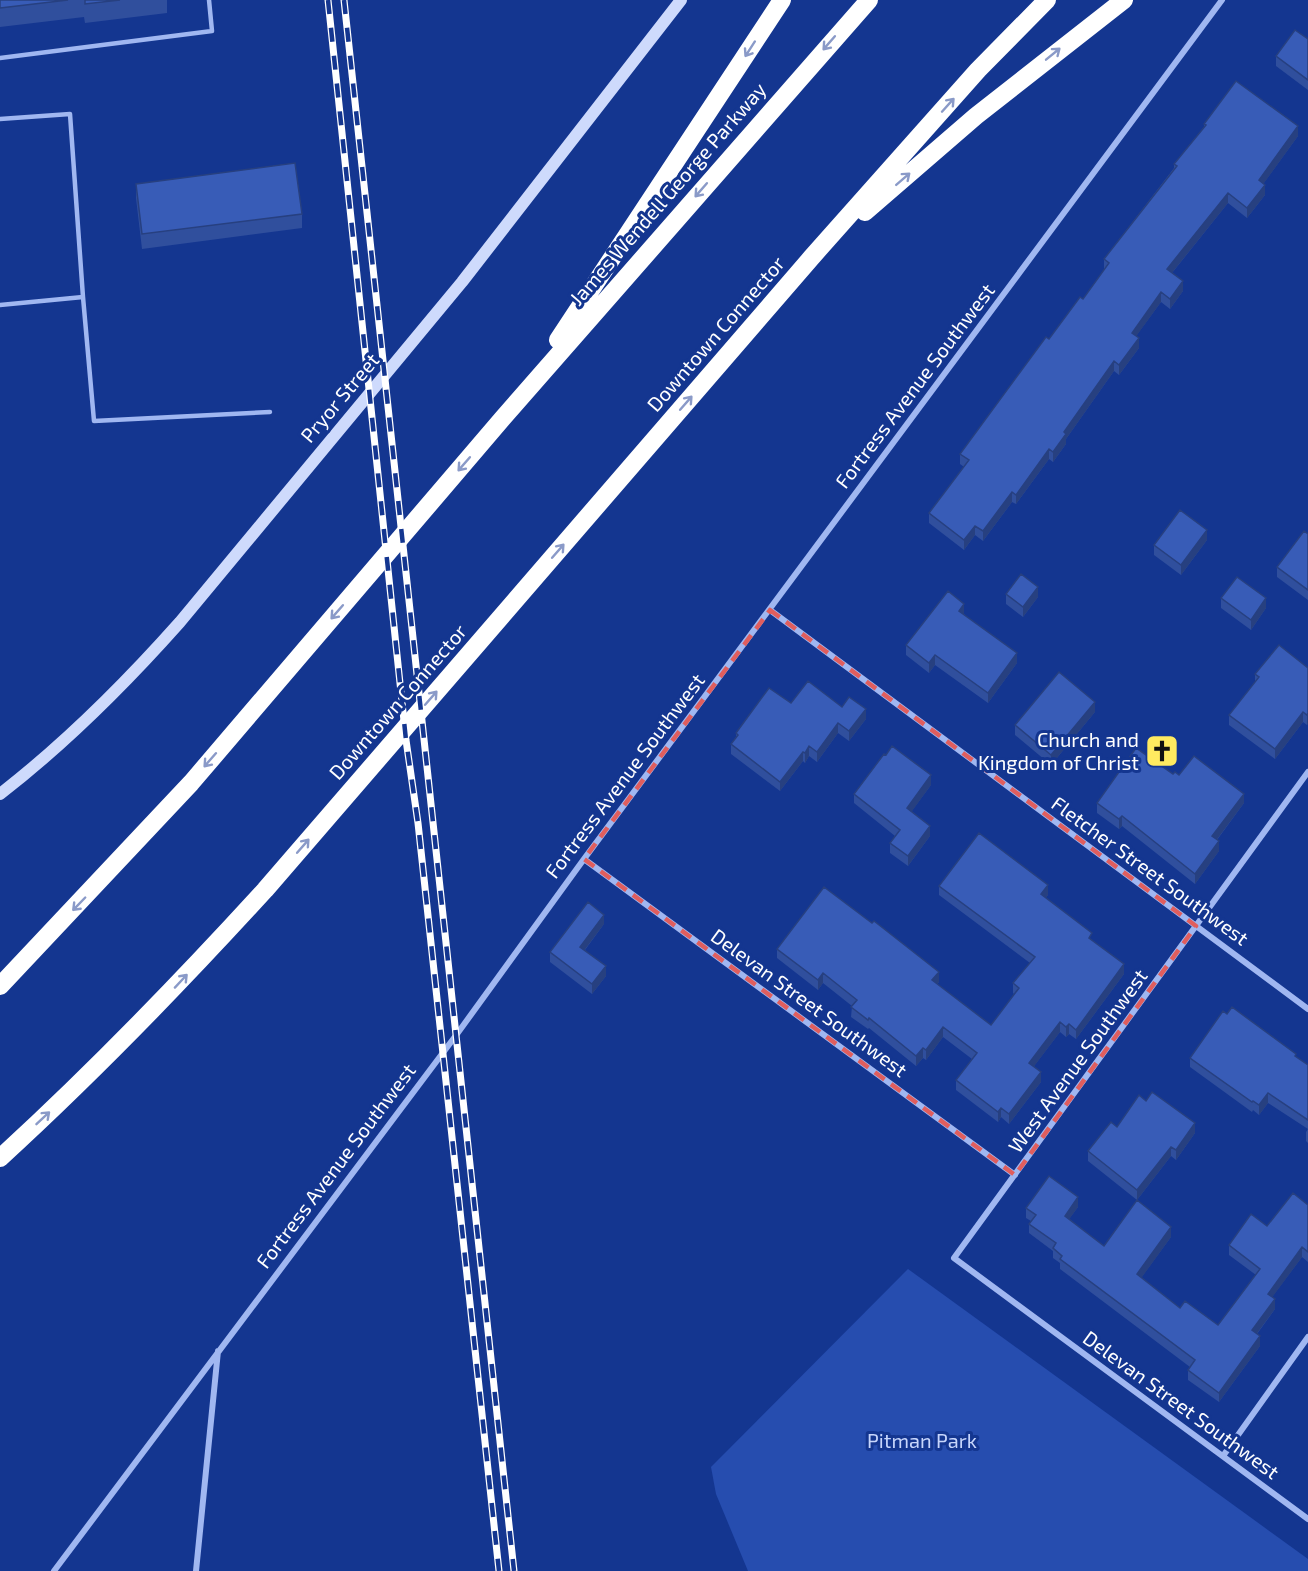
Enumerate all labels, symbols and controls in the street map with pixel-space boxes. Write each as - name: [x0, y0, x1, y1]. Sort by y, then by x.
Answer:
- one-way arrow: [823, 35, 836, 51]
- one-way arrow: [743, 40, 756, 57]
- one-way arrow: [1045, 48, 1061, 61]
- street label: James Wendell George Parkway: [564, 77, 771, 310]
- one-way arrow: [941, 98, 955, 113]
- one-way arrow: [895, 172, 910, 186]
- one-way arrow: [694, 182, 708, 197]
- street label: Downtown Connector: [641, 251, 789, 416]
- street label: Fortress Avenue Southwest: [829, 278, 999, 492]
- street label: Pryor Street: [295, 347, 384, 447]
- one-way arrow: [679, 396, 693, 411]
- one-way arrow: [457, 456, 470, 472]
- one-way arrow: [551, 544, 565, 559]
- one-way arrow: [330, 604, 344, 619]
- street label: Downtown Connector: [323, 619, 471, 784]
- street label: Fortress Avenue Southwest: [539, 668, 709, 882]
- one-way arrow: [424, 690, 437, 706]
- place label: Church and Kingdom of Christ: [978, 727, 1139, 774]
- church icon: Church and Kingdom of Christ: [1144, 733, 1180, 769]
- one-way arrow: [203, 752, 217, 767]
- street label: Fletcher Street Southwest: [1047, 791, 1254, 950]
- one-way arrow: [296, 839, 310, 854]
- one-way arrow: [71, 897, 86, 912]
- street label: Delevan Street Southwest: [707, 923, 913, 1082]
- street label: West Avenue Southwest: [1003, 964, 1152, 1157]
- one-way arrow: [174, 973, 188, 988]
- street label: Fortress Avenue Southwest: [250, 1058, 420, 1272]
- one-way arrow: [35, 1111, 50, 1125]
- street label: Delevan Street Southwest: [1079, 1325, 1285, 1484]
- park label: Pitman Park: [867, 1428, 977, 1452]

